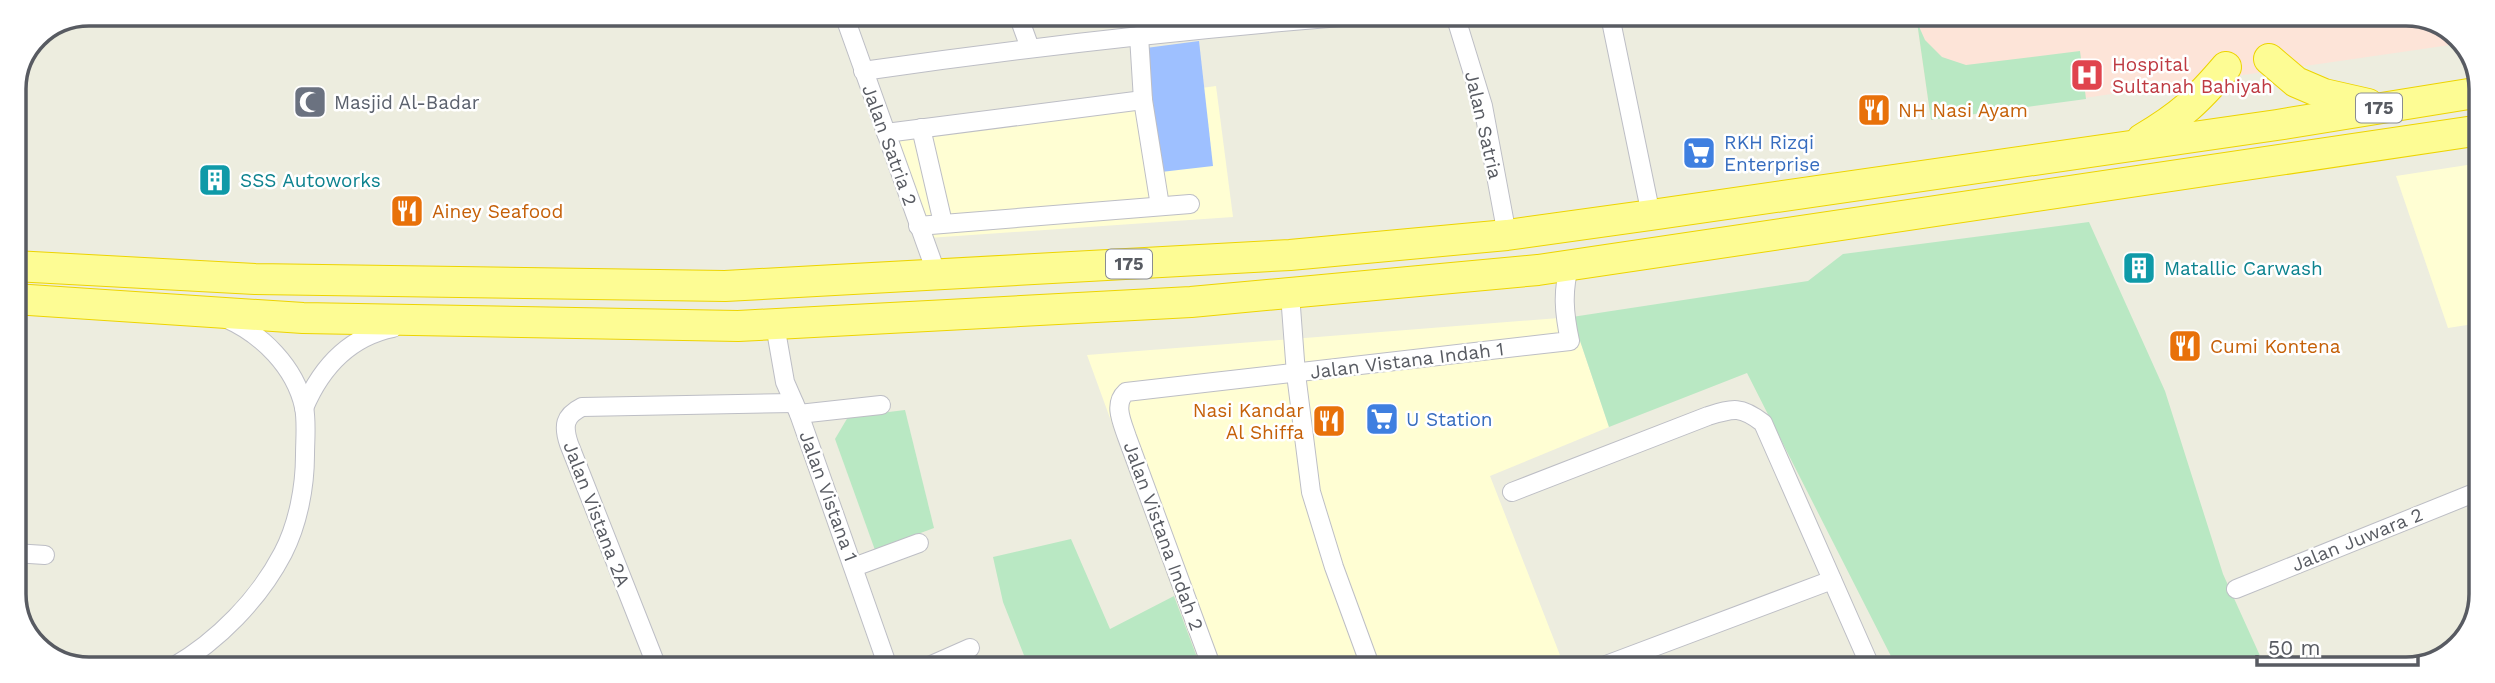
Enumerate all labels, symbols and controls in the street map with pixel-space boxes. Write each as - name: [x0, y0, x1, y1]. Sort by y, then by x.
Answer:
- place label: Hospital Sultanah Bahiyah: [2112, 53, 2273, 98]
- hospital icon: Hospital Sultanah Bahiyah: [2068, 56, 2106, 94]
- street label: Jalan Satria: [1460, 69, 1507, 181]
- street label: Jalan Satria 2: [857, 82, 922, 209]
- mosque icon: Masjid Al-Badar: [291, 83, 329, 121]
- place label: Masjid Al-Badar: [334, 91, 480, 114]
- restaurant icon: NH Nasi Ayam: [1855, 91, 1893, 129]
- road number: 175: [2356, 94, 2402, 122]
- place label: NH Nasi Ayam: [1898, 99, 2028, 122]
- place label: RKH Rizqi Enterprise: [1724, 131, 1820, 176]
- supermarket icon: RKH Rizqi Enterprise: [1680, 134, 1718, 172]
- building icon: SSS Autoworks: [196, 161, 234, 199]
- place label: SSS Autoworks: [240, 169, 381, 192]
- restaurant icon: Ainey Seafood: [388, 192, 426, 230]
- place label: Ainey Seafood: [432, 200, 563, 223]
- building icon: Matallic Carwash: [2120, 249, 2158, 287]
- road number: 175: [1106, 250, 1152, 278]
- place label: Matallic Carwash: [2164, 257, 2323, 280]
- restaurant icon: Cumi Kontena: [2166, 327, 2204, 365]
- place label: Cumi Kontena: [2210, 335, 2341, 358]
- street label: Jalan Vistana Indah 1: [1309, 337, 1505, 384]
- place label: Nasi Kandar Al Shiffa: [1193, 399, 1304, 444]
- supermarket icon: U Station: [1363, 400, 1401, 438]
- restaurant icon: Nasi Kandar Al Shiffa: [1310, 402, 1348, 440]
- place label: U Station: [1406, 408, 1493, 431]
- street label: Jalan Vistana 1: [794, 428, 863, 564]
- street label: Jalan Vistana 2A: [558, 438, 635, 590]
- street label: Jalan Vistana Indah 2: [1119, 439, 1208, 634]
- street label: Jalan Juwara 2: [2288, 503, 2426, 576]
- scale bar: [2257, 624, 2418, 668]
- text: 50 m: [2268, 635, 2320, 660]

